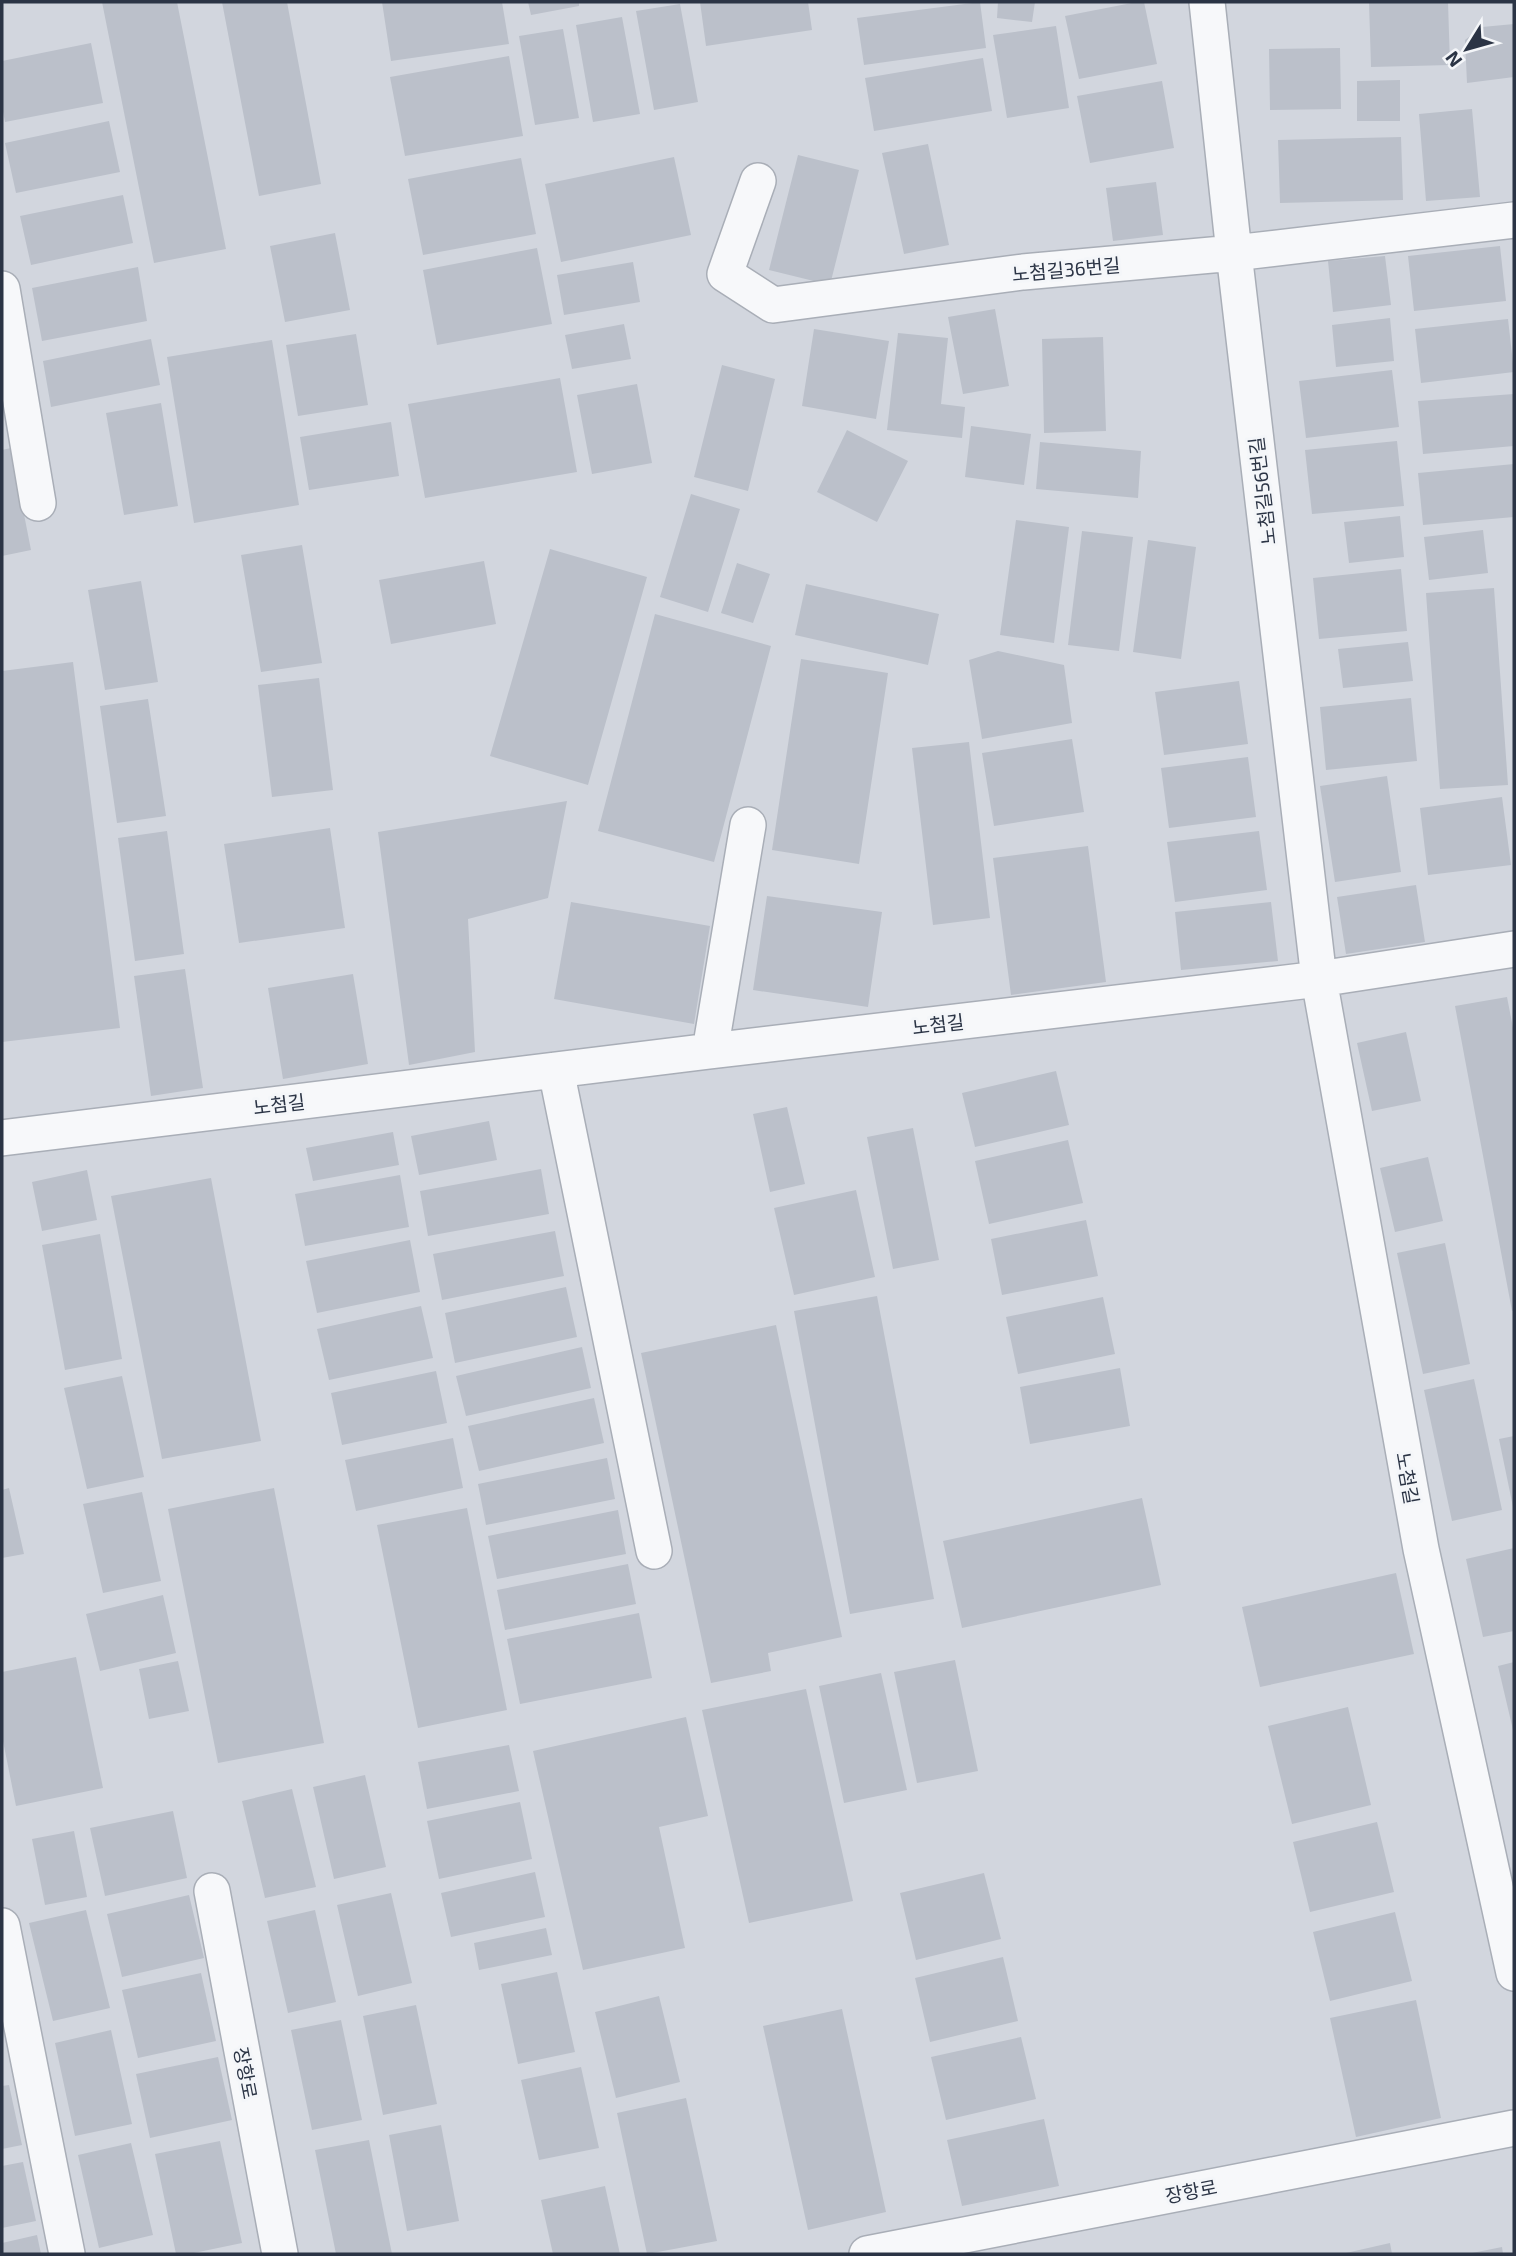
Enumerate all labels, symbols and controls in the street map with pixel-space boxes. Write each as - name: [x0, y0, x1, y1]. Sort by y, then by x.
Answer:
- north arrow: [1432, 14, 1502, 84]
- text: N: [1440, 47, 1466, 72]
- street label: 노첨길36번길: [1011, 253, 1121, 285]
- street label: 노첨길56번길: [1244, 436, 1280, 546]
- street label: 노첨길: [911, 1009, 965, 1039]
- street label: 노첨길: [252, 1089, 306, 1119]
- street label: 노첨길: [1392, 1450, 1424, 1506]
- street label: 장항로: [230, 2045, 262, 2101]
- street label: 장항로: [1163, 2175, 1219, 2207]

